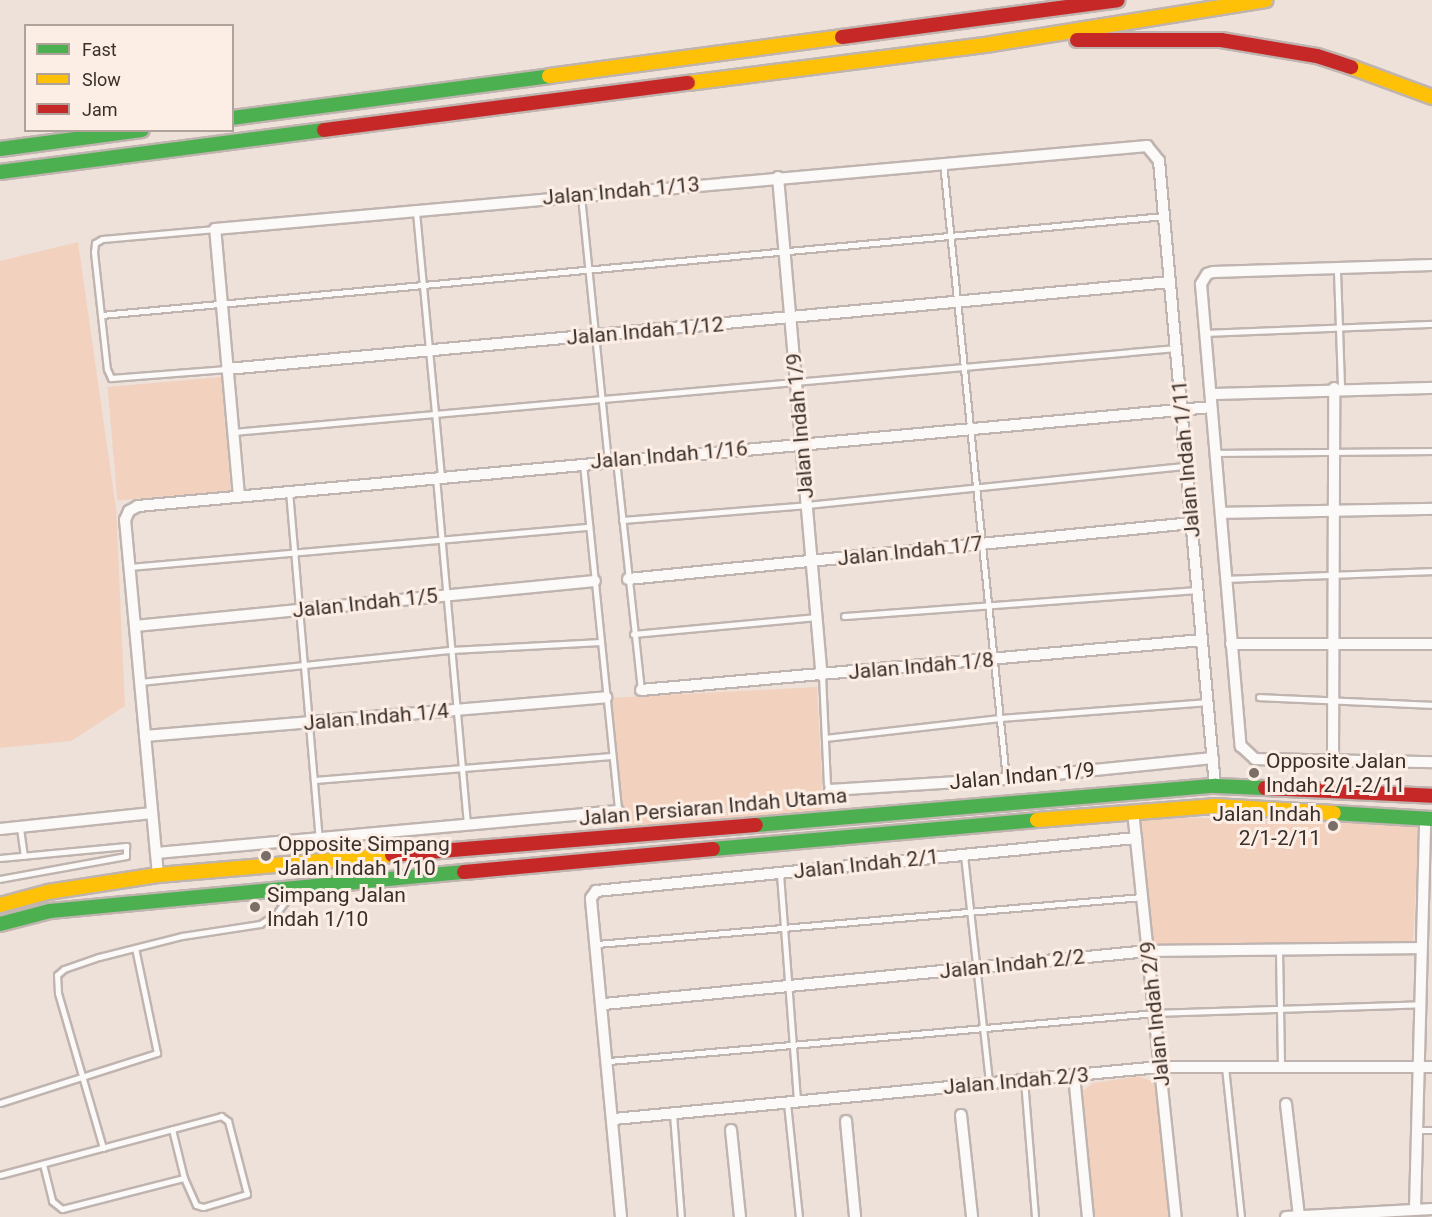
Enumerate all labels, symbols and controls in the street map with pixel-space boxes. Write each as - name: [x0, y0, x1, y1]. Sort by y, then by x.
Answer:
- legend: [24, 24, 234, 132]
- text: Fast: [82, 39, 117, 60]
- text: Slow: [82, 69, 121, 90]
- text: Jam: [82, 99, 118, 120]
- street label: Jalan Indah 1/13: [541, 172, 701, 210]
- street label: Jalan Indah 1/12: [565, 312, 725, 350]
- street label: Jalan Indah 1/9: [781, 352, 819, 500]
- street label: Jalan Indah 1/11: [1167, 379, 1205, 539]
- street label: Jalan Indah 1/16: [589, 436, 749, 474]
- street label: Jalan Indah 1/7: [836, 531, 984, 571]
- street label: Jalan Indah 1/5: [291, 583, 439, 623]
- street label: Jalan Indah 1/8: [847, 647, 995, 685]
- street label: Jalan Indah 1/4: [302, 698, 450, 736]
- place label: Opposite Jalan Indah 2/1-2/11: [1266, 748, 1406, 798]
- street label: Jalan Indan 1/9: [948, 757, 1096, 795]
- marker: Opposite Jalan Indah 2/1-2/11: [1247, 766, 1261, 780]
- street label: Jalan Persiaran Indah Utama: [578, 783, 848, 831]
- place label: Jalan Indah 2/1-2/11: [1213, 801, 1321, 851]
- marker: Jalan Indah 2/1-2/11: [1326, 819, 1340, 833]
- place label: Opposite Simpang Jalan Indah 1/10: [278, 831, 450, 881]
- street label: Jalan Indah 2/1: [792, 844, 940, 884]
- marker: Opposite Simpang Jalan Indah 1/10: [259, 849, 273, 863]
- place label: Simpang Jalan Indah 1/10: [267, 882, 406, 932]
- marker: Simpang Jalan Indah 1/10: [248, 900, 262, 914]
- street label: Jalan Indah 2/9: [1135, 940, 1175, 1088]
- street label: Jalan Indah 2/2: [938, 944, 1086, 984]
- street label: Jalan Indah 2/3: [942, 1062, 1090, 1100]

